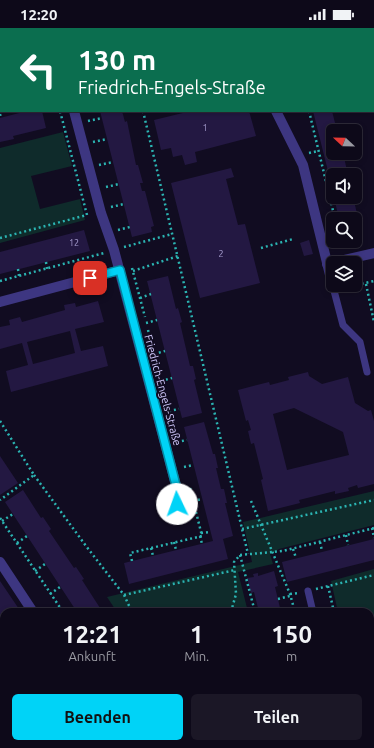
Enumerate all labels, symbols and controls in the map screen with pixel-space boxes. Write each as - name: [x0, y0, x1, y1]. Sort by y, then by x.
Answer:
- text: 12:20: [20, 6, 58, 23]
- icon: left: [12, 44, 64, 96]
- text: 130 m: [78, 44, 156, 75]
- text: Friedrich-Engels-Straße: [78, 77, 266, 97]
- house number: 1: [202, 123, 208, 133]
- north arrow: [326, 124, 362, 160]
- map controls: [326, 124, 362, 292]
- button: sound: [326, 168, 362, 204]
- button: search: [326, 212, 362, 248]
- house number: 12: [69, 238, 79, 248]
- house number: 2: [218, 249, 224, 259]
- button: layers: [326, 256, 362, 292]
- pin: [73, 261, 107, 295]
- icon: arrive: [79, 267, 101, 289]
- street label: Friedrich-Engels-Straße: [142, 333, 184, 447]
- position arrow: [156, 483, 198, 525]
- text: 12:21: [62, 621, 122, 648]
- text: 1: [190, 621, 204, 648]
- text: 150: [271, 621, 312, 648]
- text: Ankunft: [68, 649, 116, 663]
- text: Min.: [184, 649, 209, 663]
- text: m: [286, 649, 297, 663]
- button: Beenden: [12, 694, 183, 740]
- button: Teilen: [191, 694, 362, 740]

